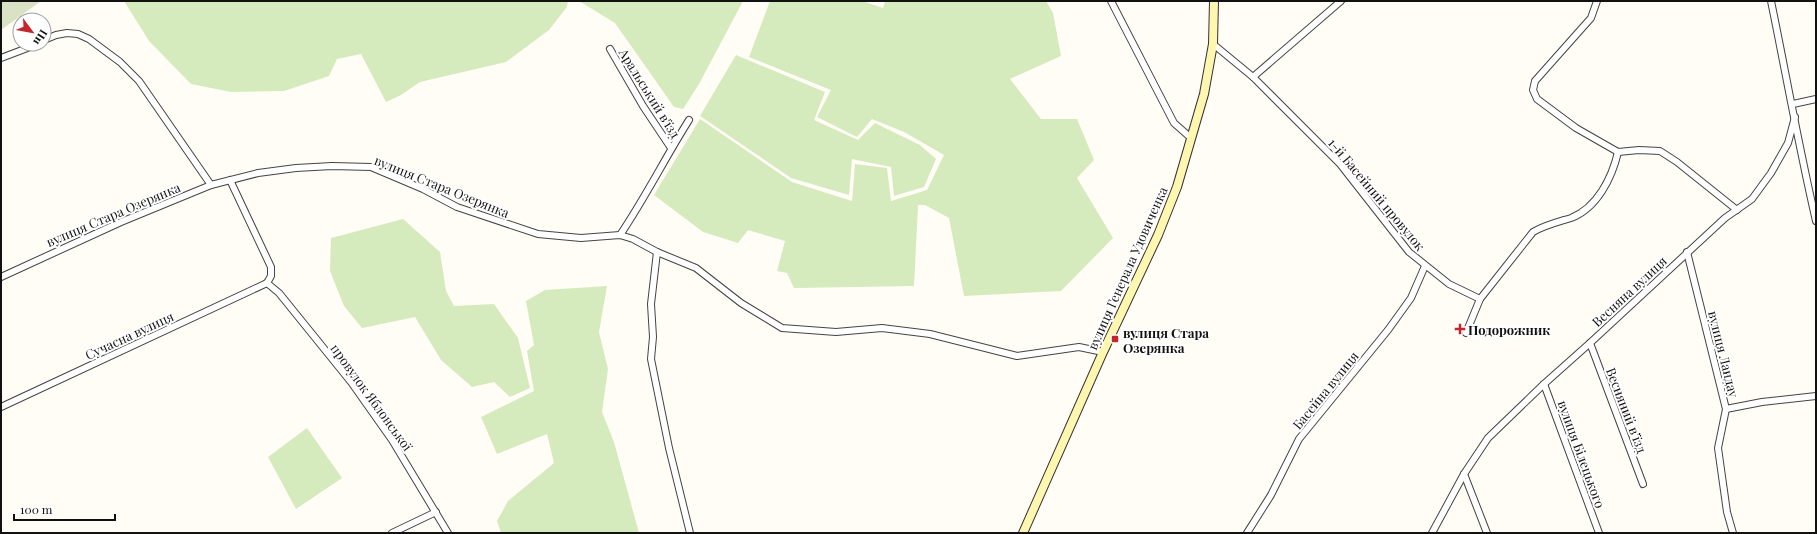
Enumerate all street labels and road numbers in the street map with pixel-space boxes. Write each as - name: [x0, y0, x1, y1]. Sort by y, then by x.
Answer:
- street label: Аральський в'їзд: [615, 44, 684, 141]
- street label: 1-й Басейний провулок: [1325, 134, 1429, 254]
- street label: вулиця Стара Озерянка: [372, 151, 512, 221]
- street label: вулиця Стара Озерянка: [43, 178, 183, 250]
- street label: вулиця Генерала Удовиченка: [1083, 183, 1171, 352]
- street label: Весняна вулиця: [1588, 252, 1670, 330]
- street label: Сучасна вулиця: [82, 307, 176, 363]
- street label: вулиця Ландау: [1705, 309, 1743, 400]
- street label: провулок Яблонської: [327, 340, 417, 454]
- street label: Басейна вулиця: [1288, 348, 1362, 432]
- street label: Весняний вʼїзд: [1603, 365, 1651, 455]
- street label: вулиця Білецького: [1555, 398, 1609, 510]

